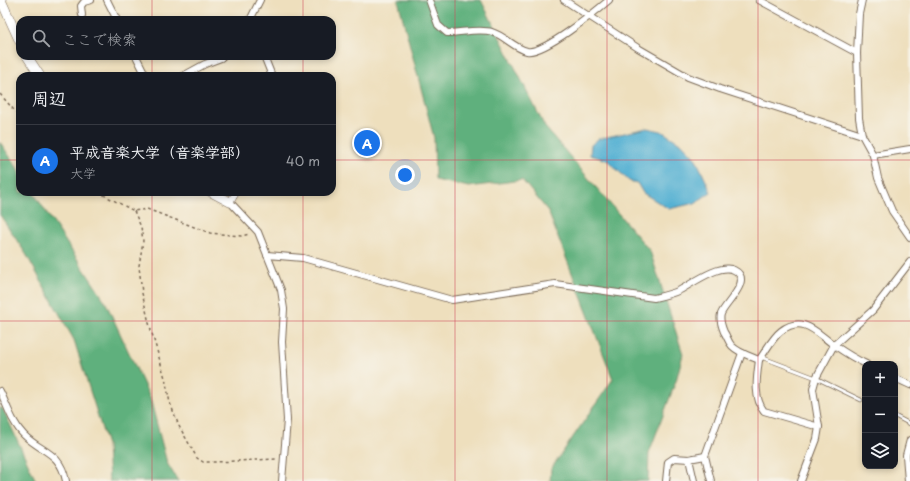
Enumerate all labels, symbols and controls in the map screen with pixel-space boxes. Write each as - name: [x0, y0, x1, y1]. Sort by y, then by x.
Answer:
- search box: [16, 16, 336, 60]
- icon: search: [30, 27, 52, 49]
- text: ここで検索: [62, 27, 137, 50]
- text: 周辺: [32, 85, 66, 111]
- pin: A: [354, 128, 380, 158]
- text: 平成音楽大学（音楽学部）: [70, 140, 250, 163]
- text: A: [40, 151, 50, 170]
- text: 40 m: [286, 151, 320, 170]
- text: 大学: [70, 163, 96, 182]
- your location: [395, 165, 415, 185]
- map controls: [862, 361, 898, 469]
- button: +: [862, 361, 898, 397]
- button: −: [862, 397, 898, 433]
- button: layers: [862, 433, 898, 469]

